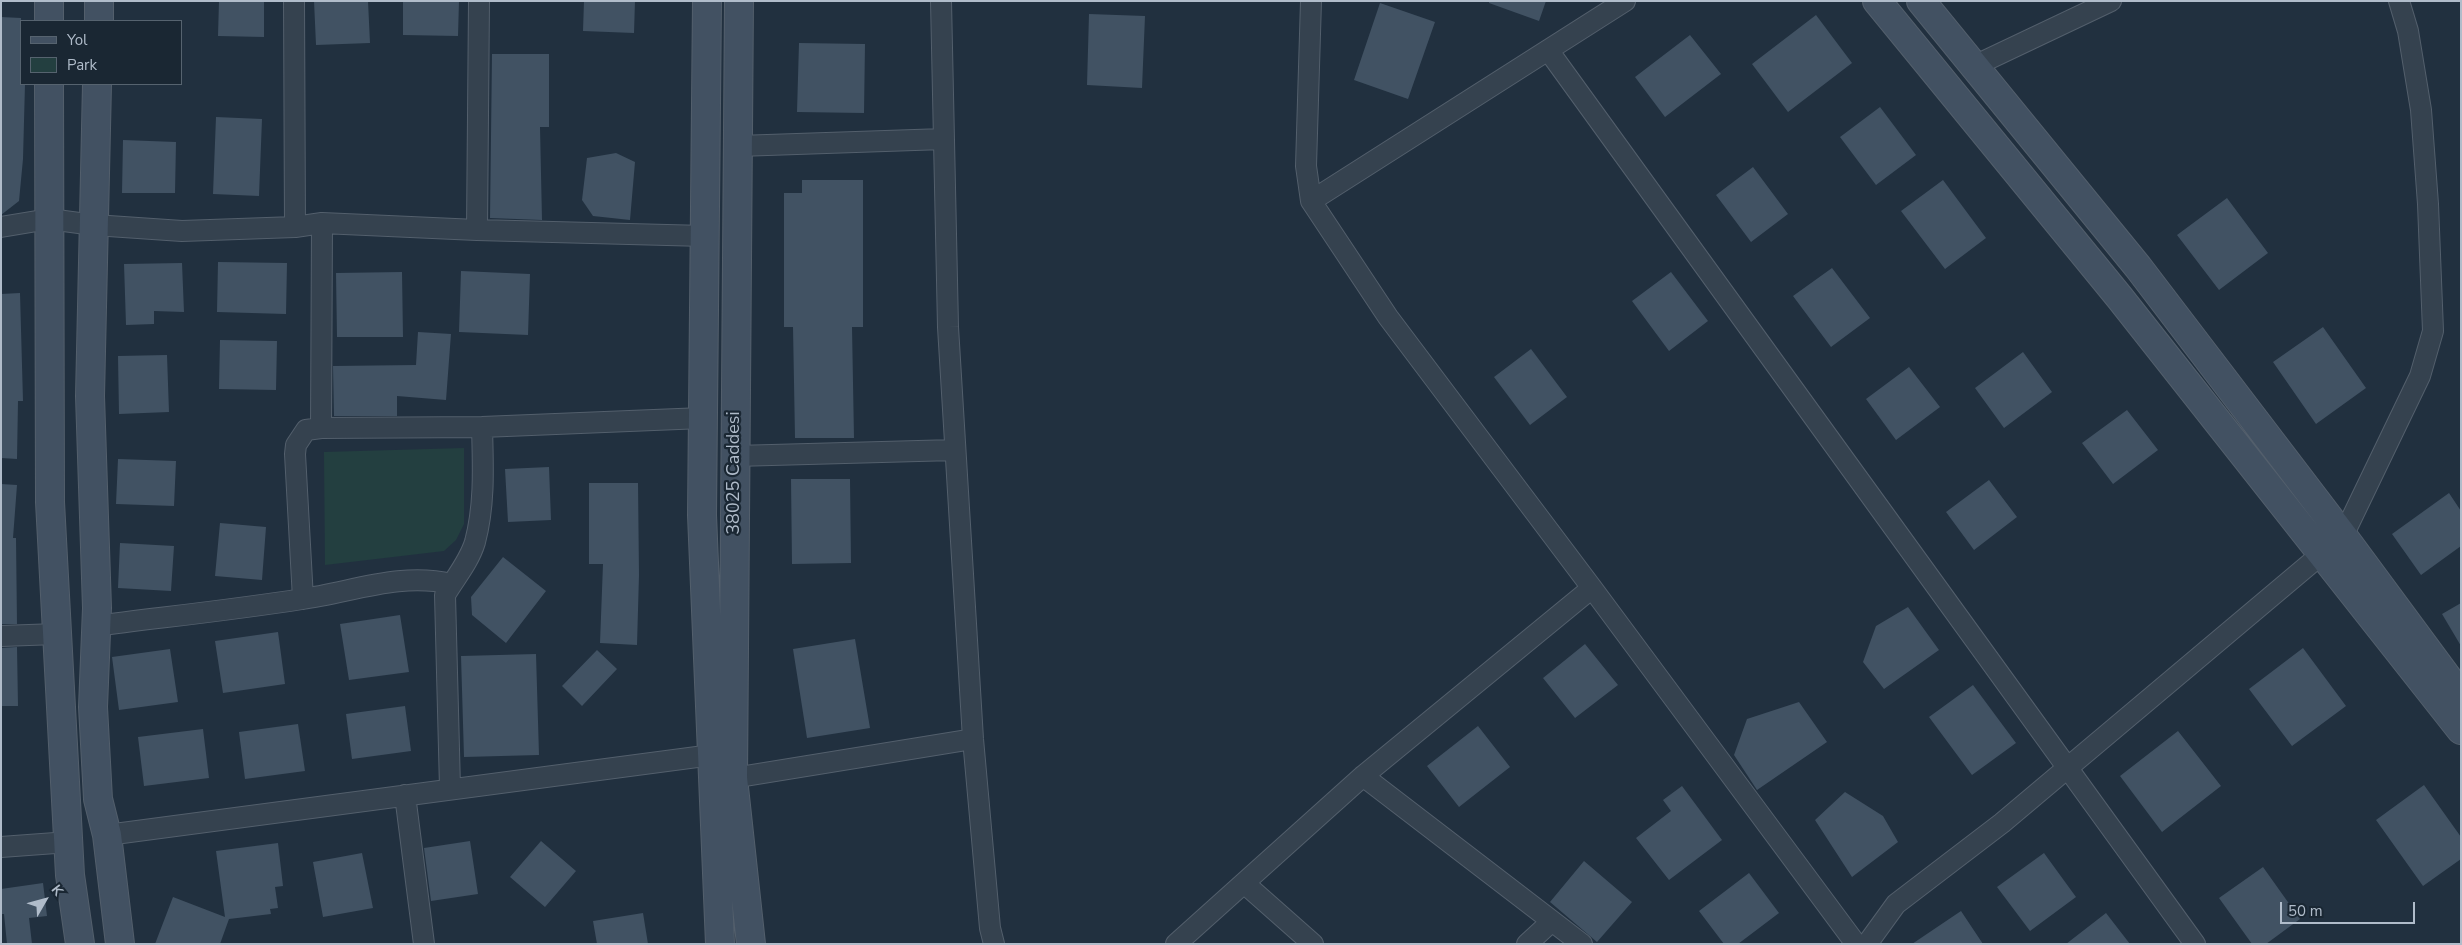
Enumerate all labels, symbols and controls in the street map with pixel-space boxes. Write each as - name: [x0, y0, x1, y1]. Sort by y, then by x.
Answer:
- legend: [20, 20, 182, 85]
- text: Yol: [67, 30, 88, 50]
- text: Park: [67, 55, 97, 75]
- street label: 38025 Caddesi: [724, 411, 746, 535]
- north arrow: [20, 875, 70, 925]
- text: K: [47, 881, 68, 900]
- scale bar: [2282, 892, 2417, 924]
- text: 50 m: [2288, 901, 2323, 921]

